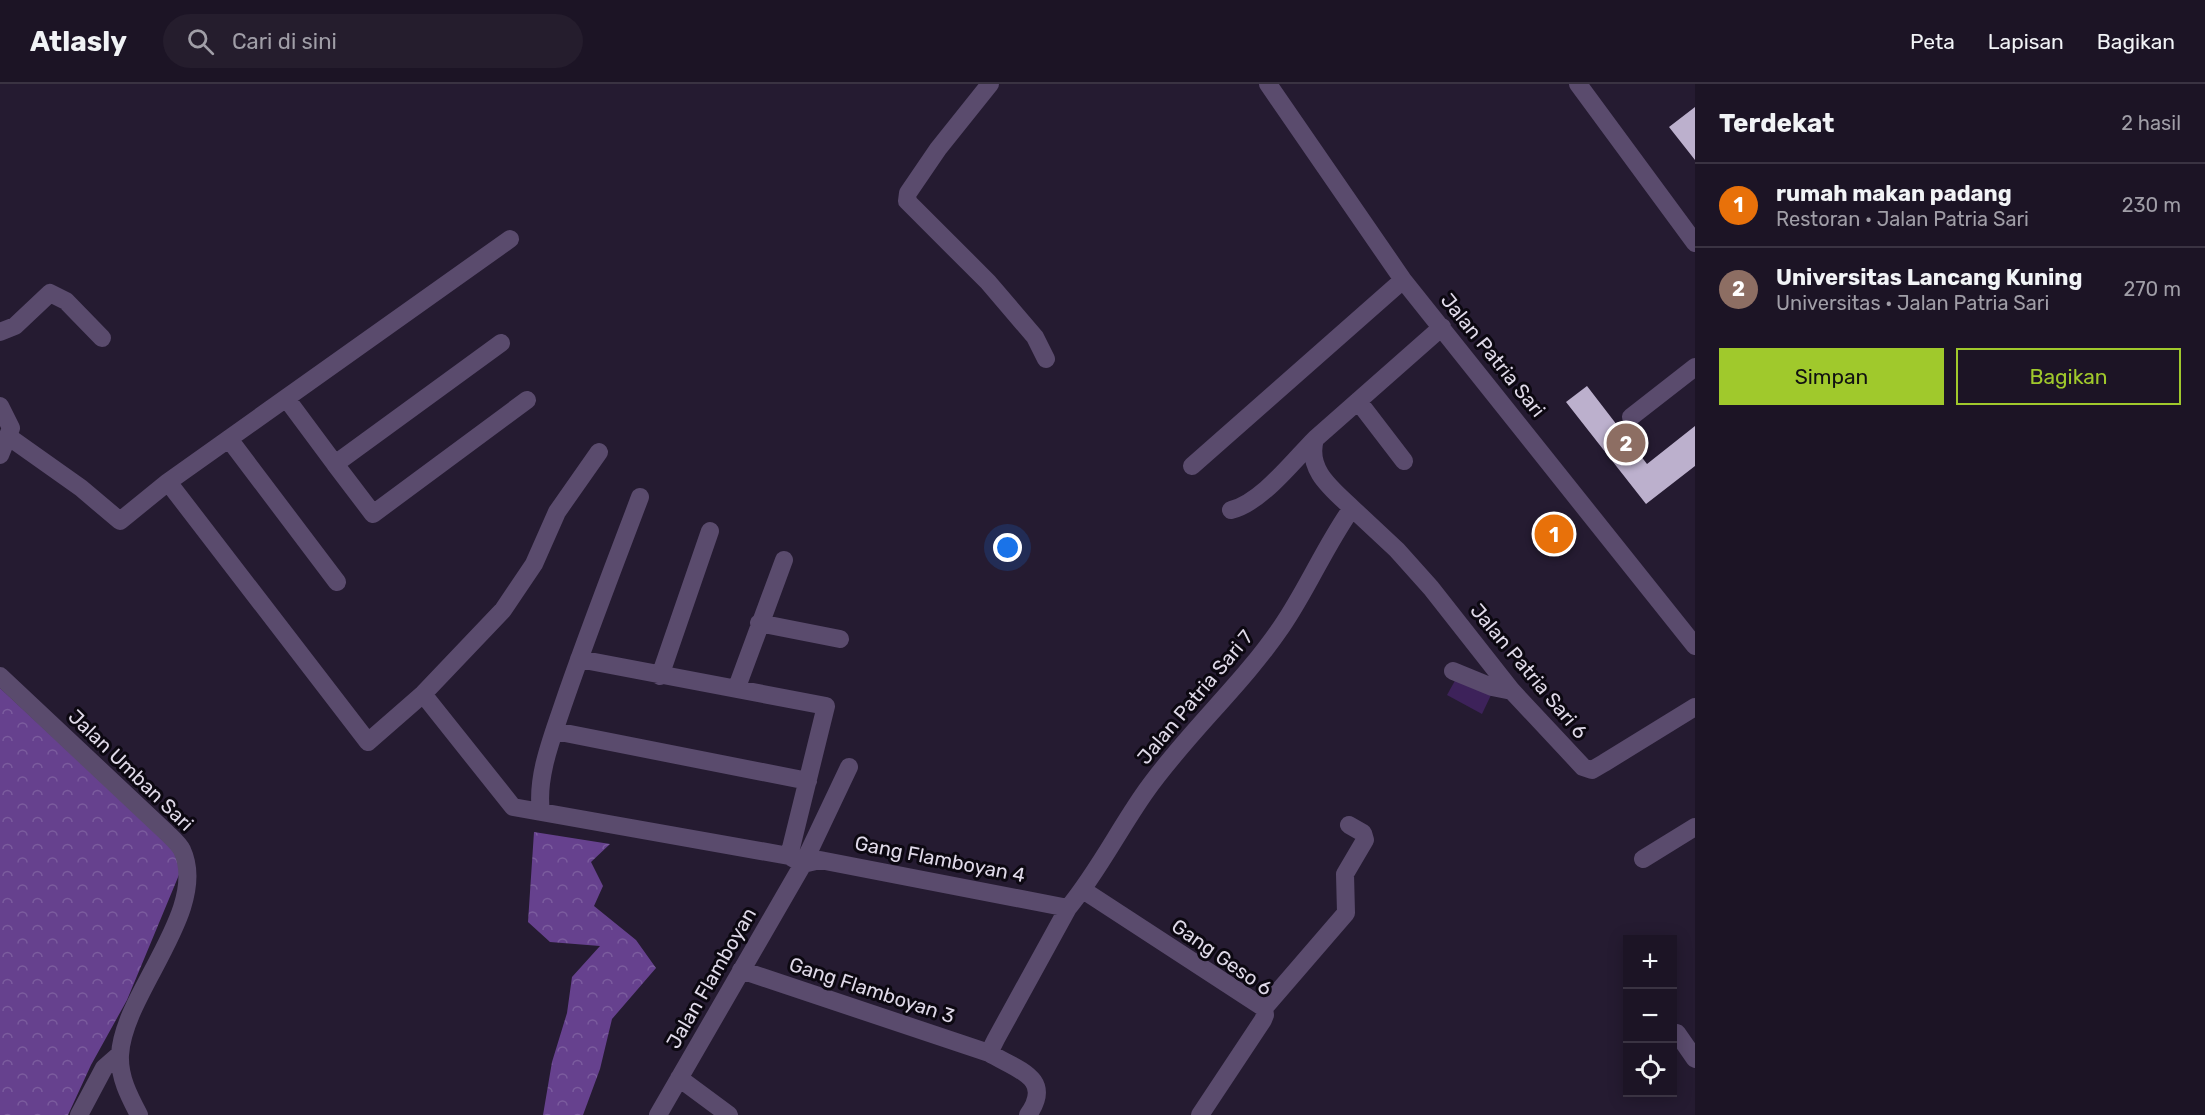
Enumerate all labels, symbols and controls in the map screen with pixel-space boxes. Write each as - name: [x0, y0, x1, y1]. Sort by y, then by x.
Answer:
- search box: [163, 14, 583, 68]
- text: Atlasly: [30, 25, 127, 58]
- icon: search: [184, 25, 217, 58]
- text: Cari di sini: [232, 28, 337, 55]
- text: Peta: [1910, 29, 1955, 54]
- text: Lapisan: [1988, 29, 2064, 54]
- text: Bagikan: [2097, 29, 2175, 54]
- text: Terdekat: [1719, 108, 1834, 139]
- text: 2 hasil: [2121, 111, 2181, 135]
- text: rumah makan padang: [1776, 180, 2012, 207]
- text: 1: [1734, 193, 1743, 217]
- text: 230 m: [2122, 193, 2181, 217]
- text: Restoran · Jalan Patria Sari: [1776, 207, 2029, 231]
- text: Universitas Lancang Kuning: [1776, 264, 2082, 291]
- text: 2: [1732, 277, 1745, 301]
- text: 270 m: [2124, 277, 2181, 301]
- street label: Jalan Patria Sari: [1436, 288, 1550, 422]
- text: Universitas · Jalan Patria Sari: [1776, 291, 2049, 315]
- button: Simpan: [1719, 348, 1944, 405]
- button: Bagikan: [1956, 348, 2181, 405]
- pin: 2: [1606, 420, 1646, 466]
- pin: 1: [1534, 512, 1574, 556]
- your location: [993, 533, 1022, 562]
- street label: Jalan Patria Sari 6: [1465, 598, 1593, 744]
- street label: Jalan Patria Sari 7: [1132, 625, 1258, 769]
- street label: Jalan Umban Sari: [64, 704, 198, 836]
- street label: Gang Flamboyan 4: [853, 831, 1027, 887]
- street label: Jalan Flamboyan: [661, 903, 761, 1053]
- street label: Gang Geso 6: [1167, 914, 1277, 1000]
- map controls: [1623, 935, 1677, 1097]
- button: +: [1623, 935, 1677, 989]
- street label: Gang Flamboyan 3: [786, 952, 958, 1028]
- button: −: [1623, 989, 1677, 1043]
- button: locate: [1623, 1043, 1677, 1097]

